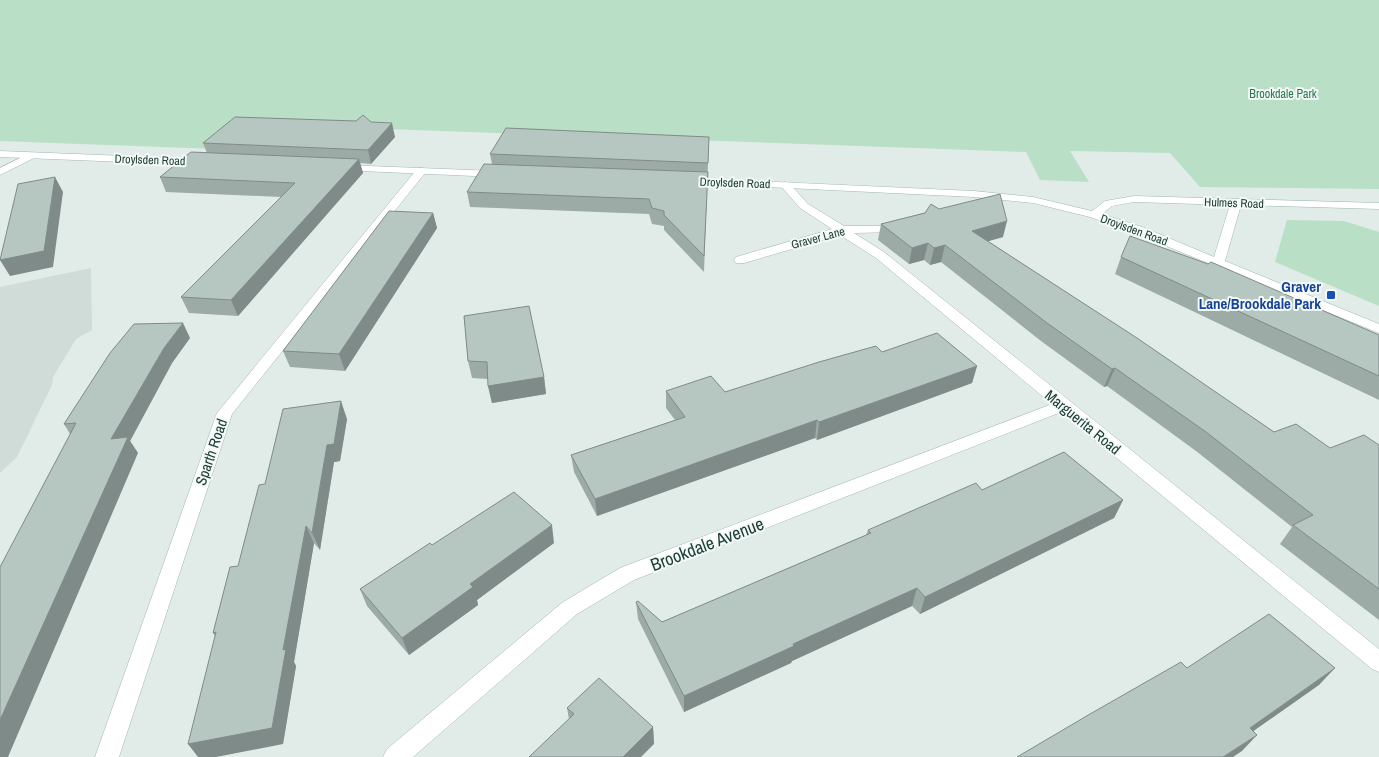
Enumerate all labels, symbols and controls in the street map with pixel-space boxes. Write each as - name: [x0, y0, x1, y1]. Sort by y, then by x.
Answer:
- park label: Brookdale Park: [1249, 86, 1317, 102]
- street label: Droylsden Road: [114, 151, 186, 169]
- street label: Droylsden Road: [699, 174, 771, 192]
- street label: Hulmes Road: [1204, 194, 1264, 212]
- street label: Droylsden Road: [1098, 210, 1170, 250]
- street label: Graver Lane: [790, 223, 846, 253]
- place label: Graver Lane/Brookdale Park: [1199, 276, 1321, 314]
- marker: Graver Lane/Brookdale Park: [1325, 289, 1337, 301]
- street label: Marguerita Road: [1041, 385, 1125, 459]
- street label: Sparth Road: [190, 416, 232, 488]
- street label: Brookdale Avenue: [647, 511, 767, 577]

